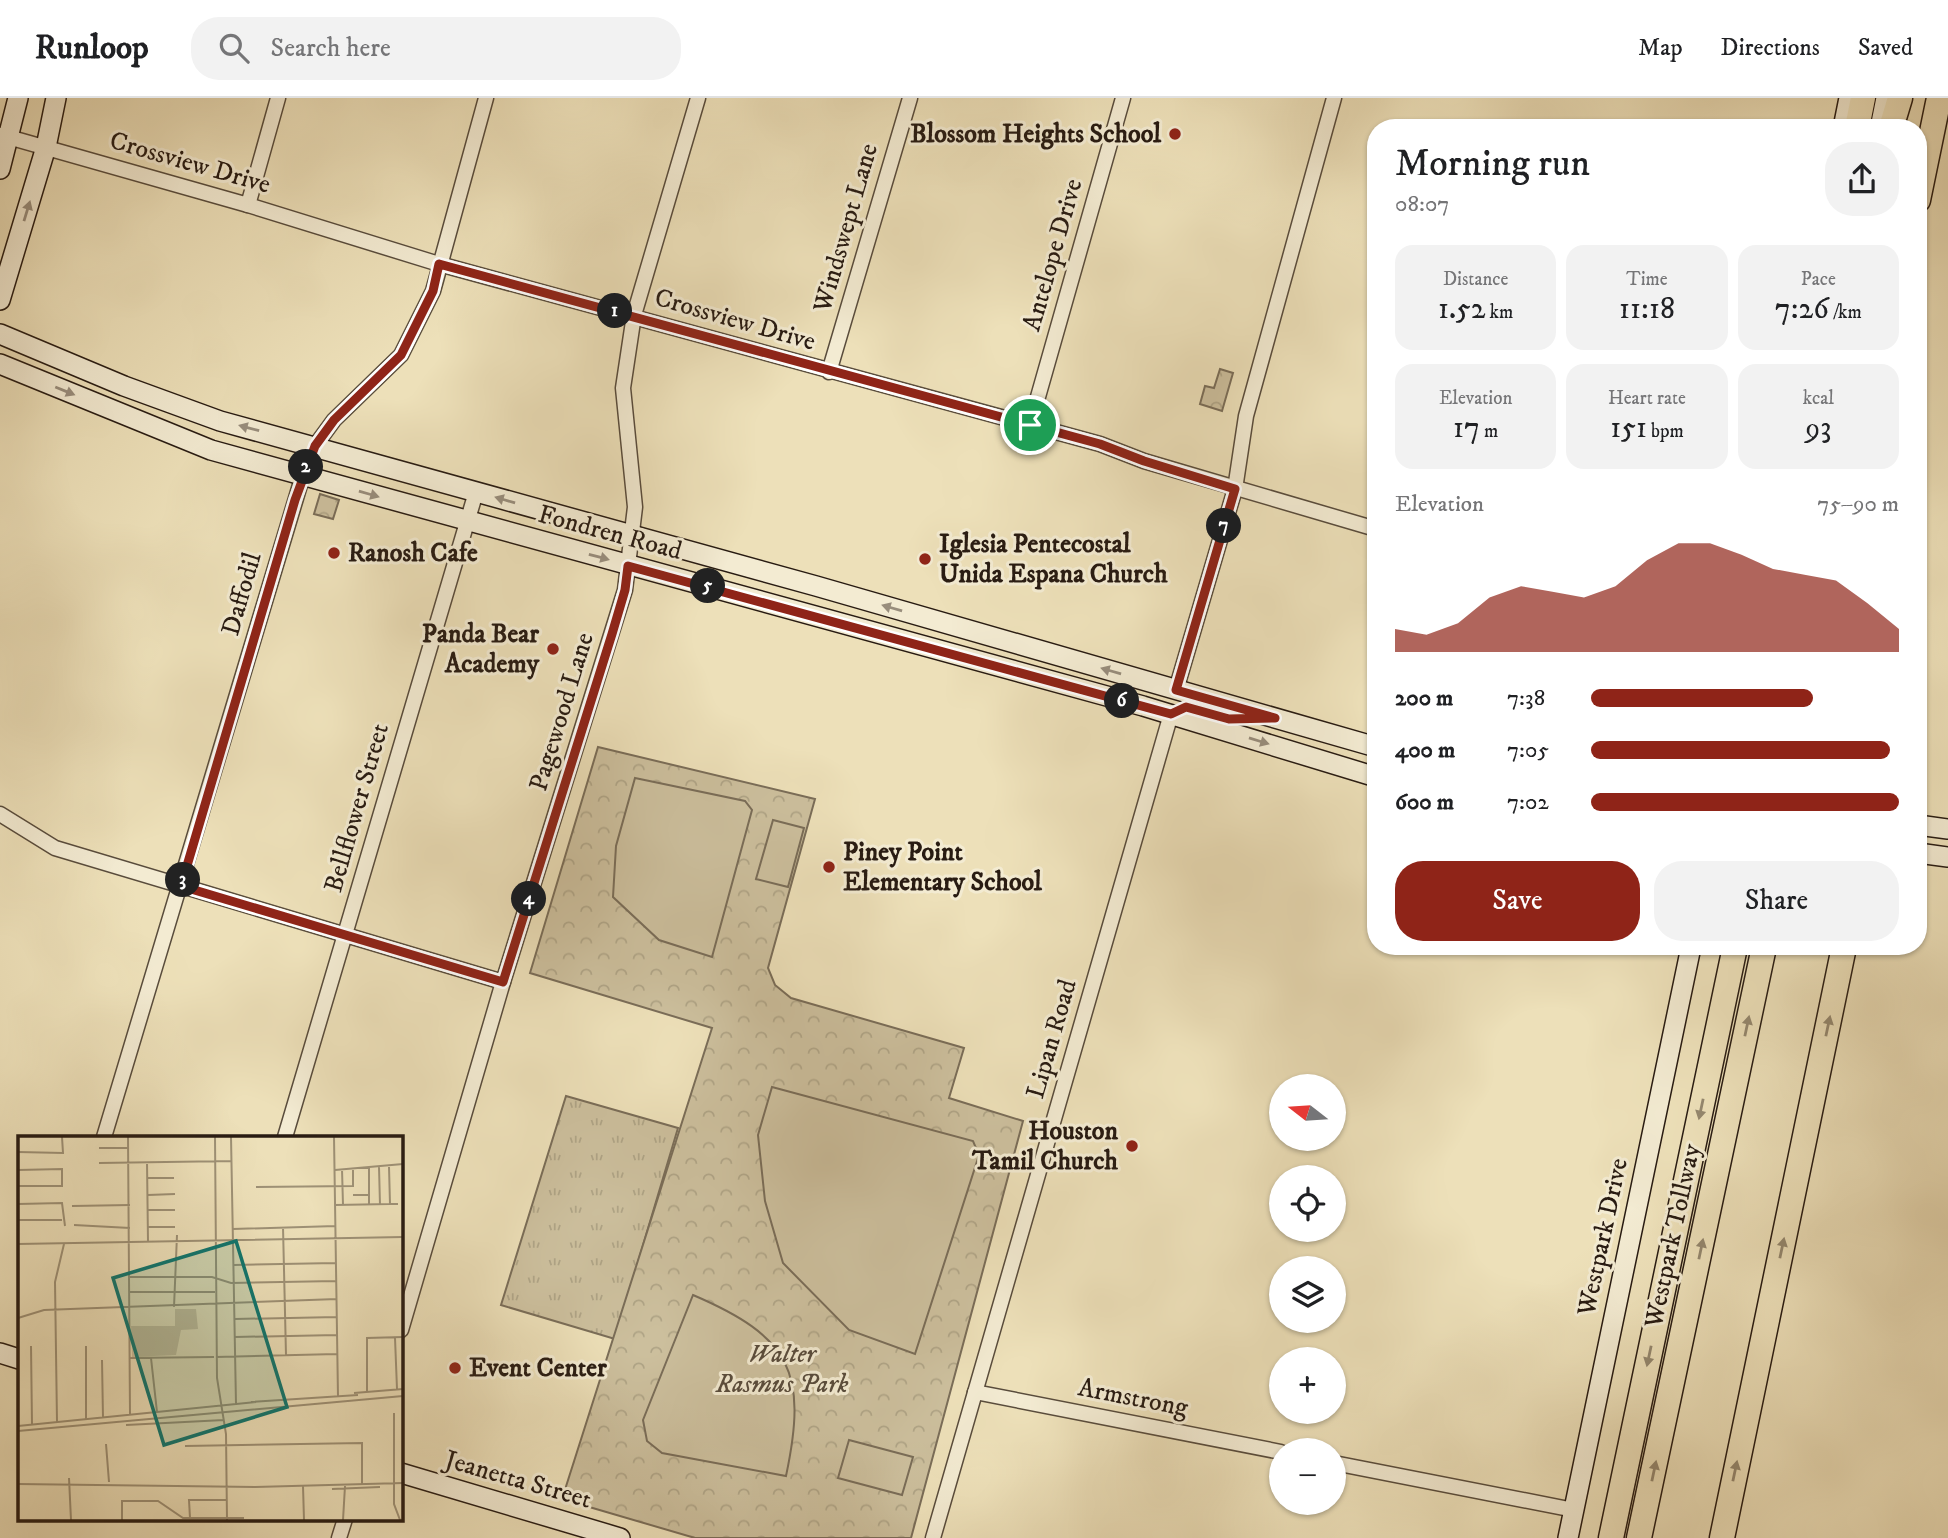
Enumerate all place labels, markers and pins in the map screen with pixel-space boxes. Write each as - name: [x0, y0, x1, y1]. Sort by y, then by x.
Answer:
- place label: Blossom Heights School: [910, 118, 1162, 151]
- marker: Blossom Heights School: [1167, 126, 1183, 142]
- pin: 1: [598, 294, 632, 328]
- pin: [1000, 395, 1060, 455]
- pin: 2: [288, 450, 324, 484]
- pin: 7: [1206, 508, 1242, 544]
- place label: Iglesia Pentecostal Unida Espana Church: [939, 528, 1168, 591]
- place label: Ranosh Cafe: [348, 537, 478, 570]
- marker: Ranosh Cafe: [326, 545, 342, 561]
- marker: Iglesia Pentecostal Unida Espana Church: [917, 551, 933, 567]
- pin: 5: [690, 568, 726, 603]
- place label: Panda Bear Academy: [422, 618, 540, 681]
- marker: Panda Bear Academy: [545, 641, 561, 657]
- pin: 6: [1104, 684, 1140, 718]
- place label: Piney Point Elementary School: [843, 836, 1043, 899]
- marker: Piney Point Elementary School: [821, 859, 837, 875]
- pin: 3: [166, 862, 200, 898]
- pin: 4: [512, 882, 546, 916]
- place label: Houston Tamil Church: [971, 1115, 1118, 1178]
- marker: Houston Tamil Church: [1124, 1138, 1140, 1154]
- place label: Event Center: [469, 1352, 607, 1385]
- marker: Event Center: [447, 1360, 463, 1376]

